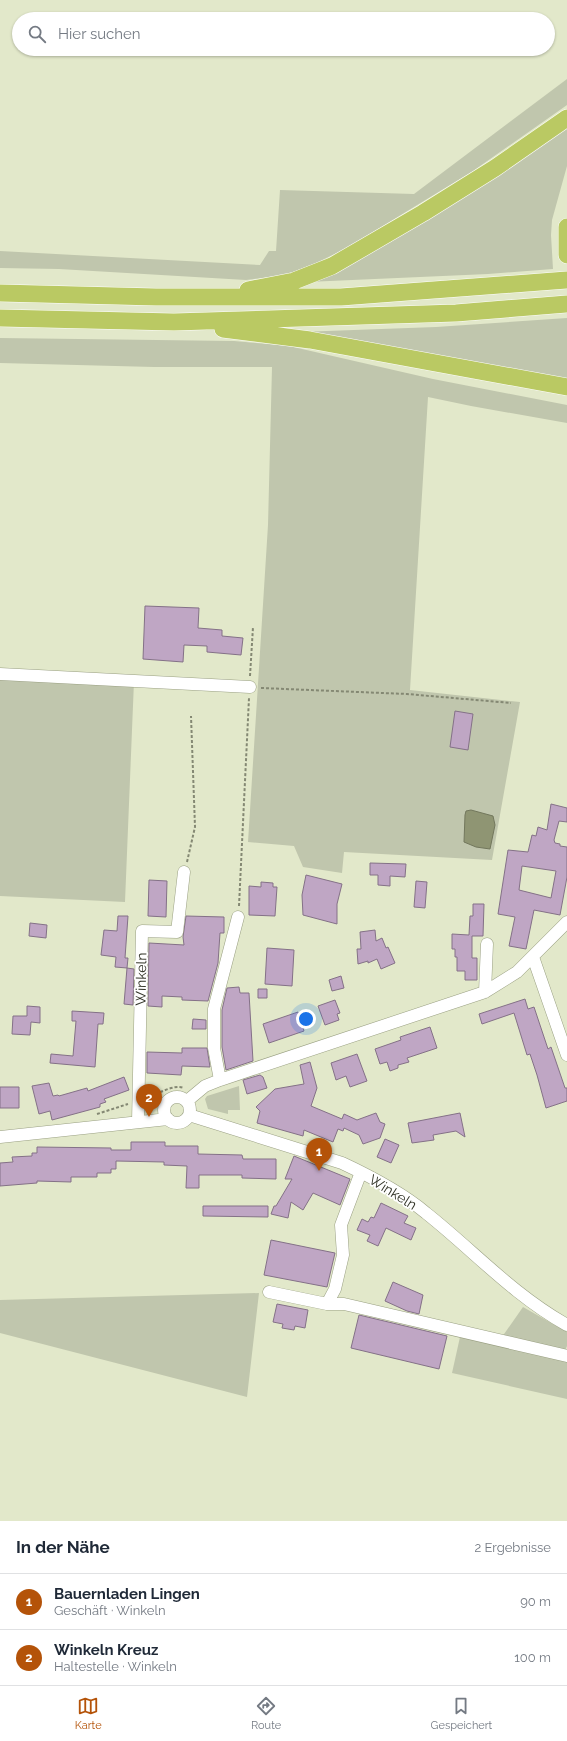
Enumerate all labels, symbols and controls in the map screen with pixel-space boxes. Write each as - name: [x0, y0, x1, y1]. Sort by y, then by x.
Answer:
- search box: [12, 12, 555, 56]
- icon: search: [26, 23, 48, 45]
- text: Hier suchen: [58, 25, 141, 43]
- street label: Winkeln: [133, 952, 149, 1006]
- your location: [296, 1009, 316, 1029]
- pin: 2: [136, 1084, 162, 1117]
- pin: 1: [306, 1138, 332, 1171]
- street label: Winkeln: [366, 1171, 420, 1213]
- text: In der Nähe: [16, 1537, 110, 1557]
- text: 2 Ergebnisse: [474, 1540, 551, 1555]
- text: Bauernladen Lingen: [54, 1585, 200, 1603]
- text: 1: [26, 1594, 32, 1609]
- text: 90 m: [520, 1594, 551, 1609]
- text: Geschäft · Winkeln: [54, 1603, 166, 1618]
- text: Winkeln Kreuz: [54, 1641, 158, 1659]
- text: 2: [25, 1650, 33, 1665]
- text: 100 m: [514, 1650, 551, 1665]
- text: Haltestelle · Winkeln: [54, 1659, 177, 1674]
- tab: Karte: [75, 1695, 102, 1732]
- tab: Route: [251, 1695, 281, 1732]
- tab: Gespeichert: [431, 1695, 492, 1732]

